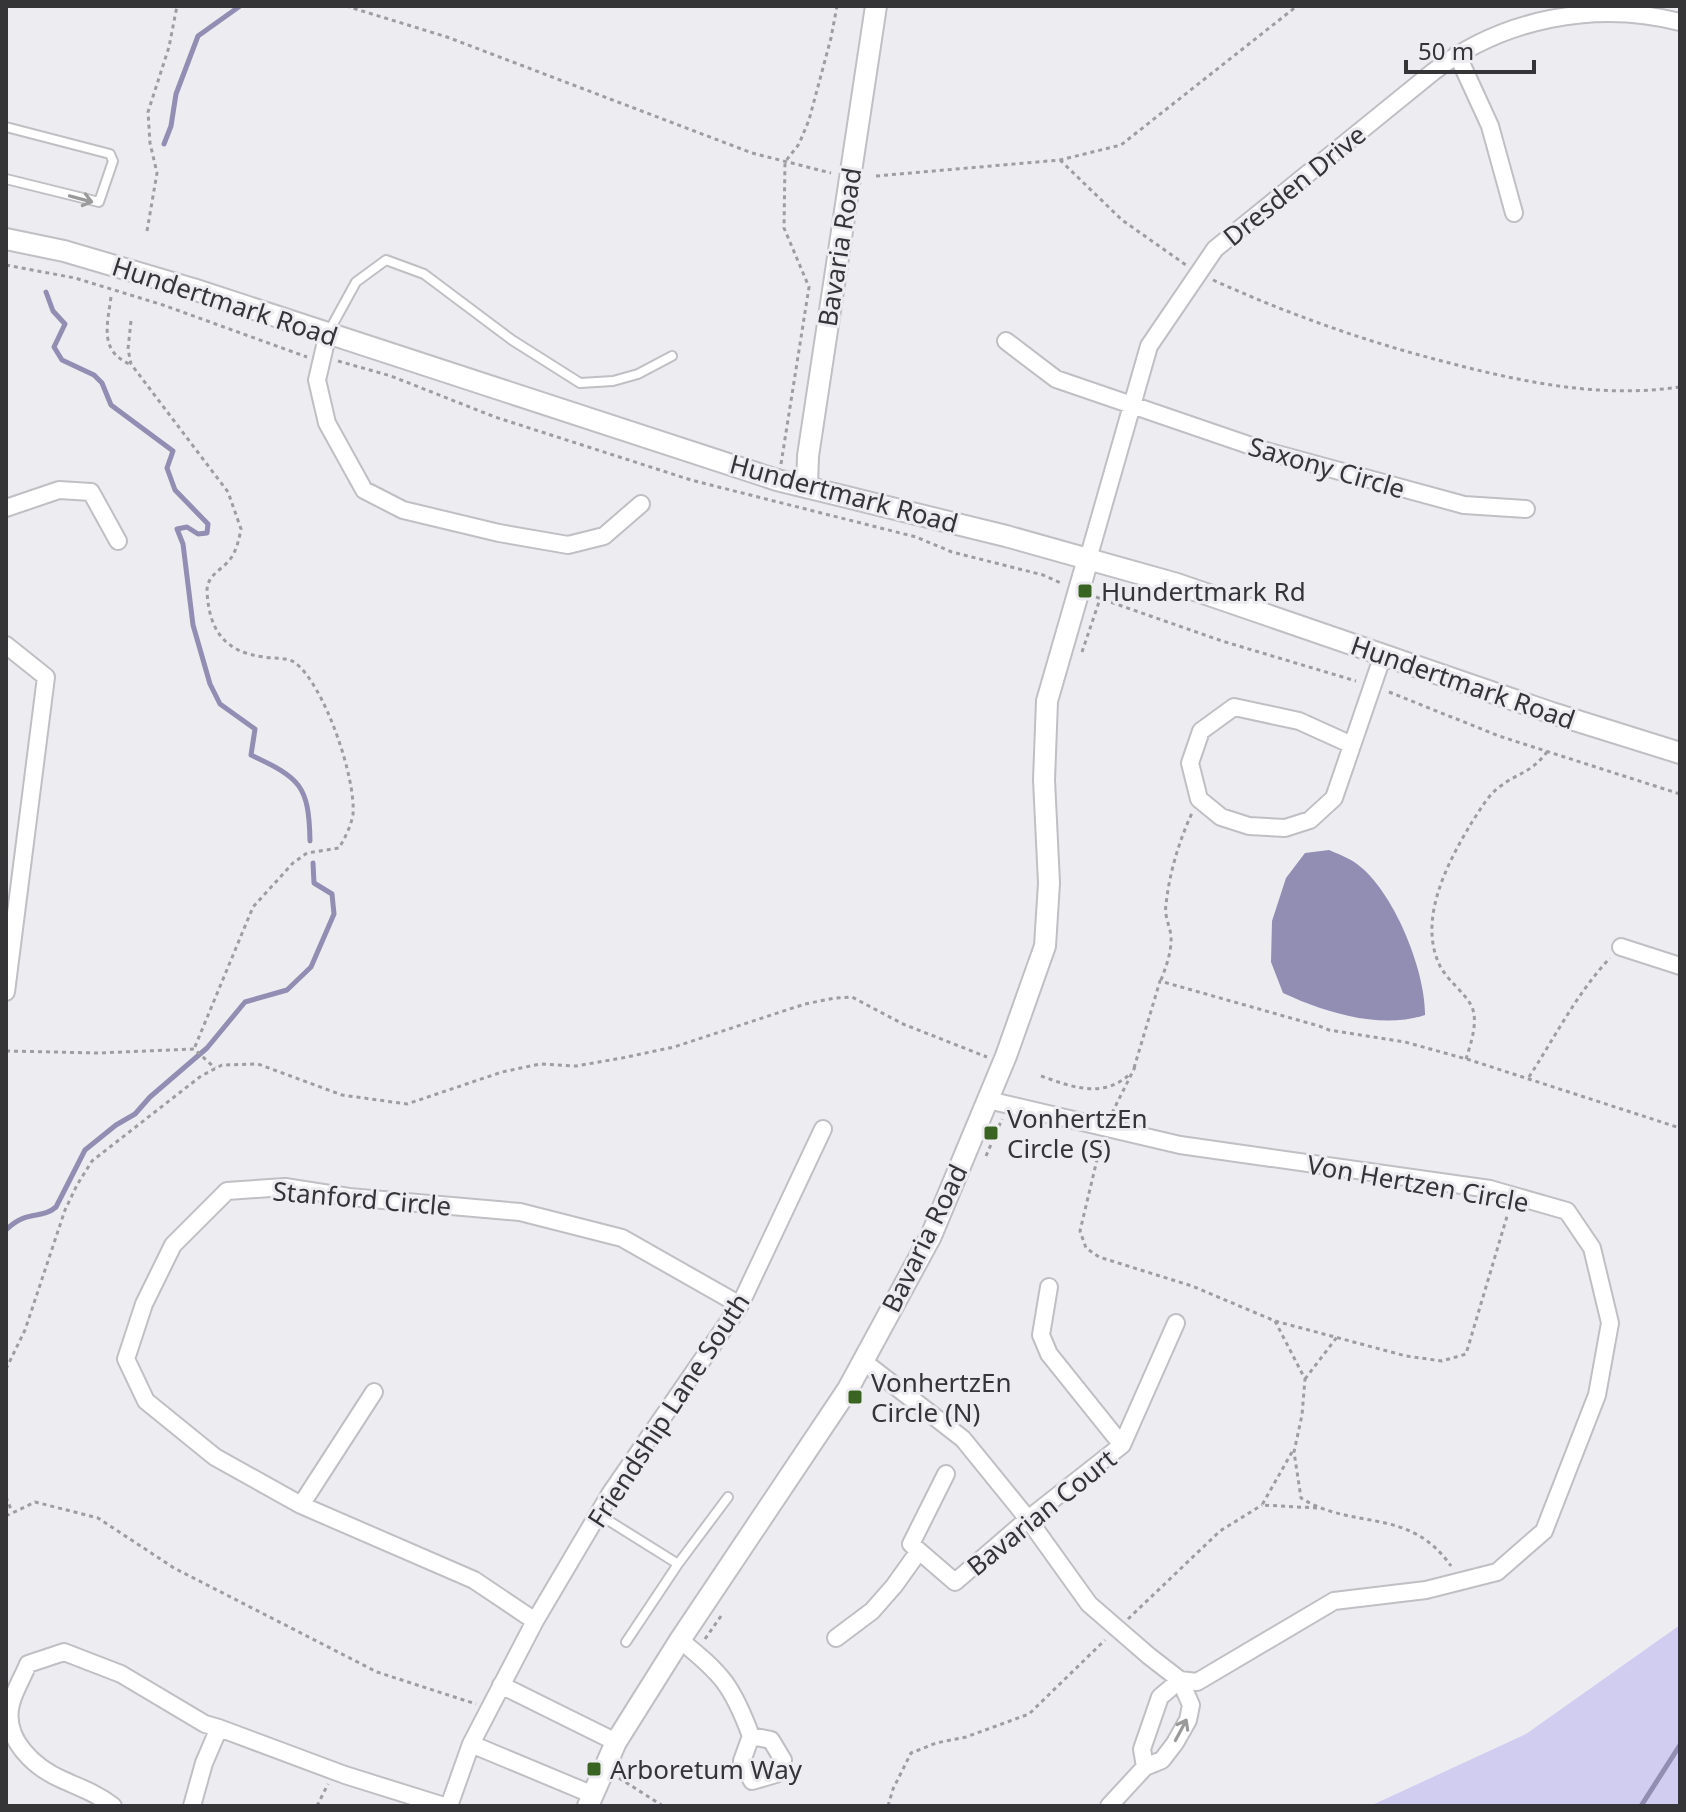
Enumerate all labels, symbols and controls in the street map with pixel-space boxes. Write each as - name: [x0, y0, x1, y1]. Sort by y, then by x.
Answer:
- scale bar: [1406, 24, 1534, 74]
- text: 50 m: [1418, 34, 1474, 67]
- street label: Dresden Drive: [1215, 116, 1373, 254]
- street label: Bavaria Road: [809, 165, 869, 329]
- one-way arrow: [68, 193, 94, 208]
- street label: Hundertmark Road: [108, 248, 342, 354]
- street label: Saxony Circle: [1245, 427, 1409, 507]
- street label: Hundertmark Road: [726, 445, 962, 541]
- place label: Hundertmark Rd: [1101, 573, 1306, 609]
- marker: Hundertmark Rd: [1076, 582, 1094, 600]
- street label: Hundertmark Road: [1346, 627, 1580, 737]
- place label: VonhertzEn Circle (S): [1007, 1100, 1147, 1166]
- marker: VonhertzEn Circle (S): [982, 1124, 1000, 1142]
- street label: Von Hertzen Circle: [1304, 1146, 1532, 1220]
- street label: Bavaria Road: [873, 1158, 975, 1318]
- street label: Stanford Circle: [271, 1172, 453, 1224]
- street label: Friendship Lane South: [579, 1286, 757, 1534]
- place label: VonhertzEn Circle (N): [871, 1364, 1011, 1430]
- marker: VonhertzEn Circle (N): [846, 1388, 864, 1406]
- street label: Bavarian Court: [959, 1441, 1123, 1583]
- one-way arrow: [1174, 1719, 1190, 1743]
- place label: Arboretum Way: [610, 1751, 803, 1787]
- marker: Arboretum Way: [585, 1760, 603, 1778]

